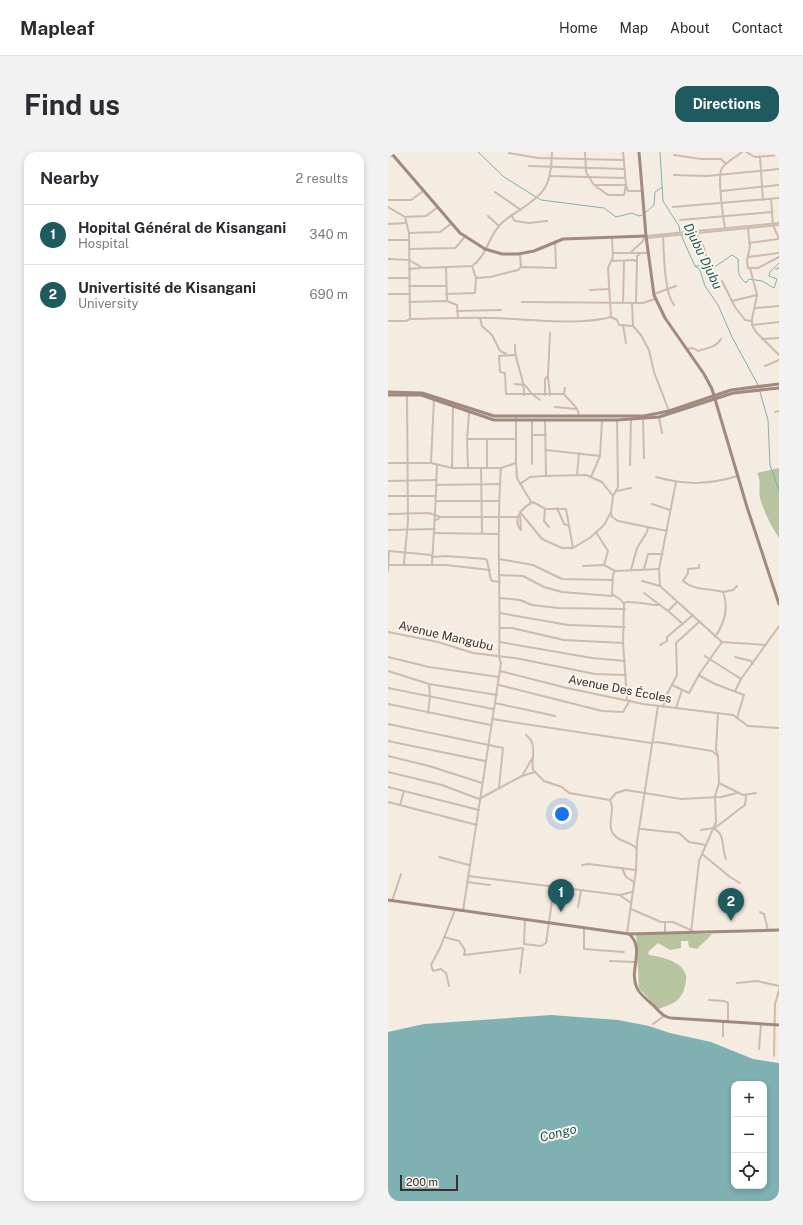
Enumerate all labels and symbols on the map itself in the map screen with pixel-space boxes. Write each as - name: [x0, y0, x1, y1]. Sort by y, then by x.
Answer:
- water label: Djubu Djubu: [681, 220, 725, 292]
- street label: Avenue Mangubu: [397, 618, 495, 654]
- street label: Avenue Des Écoles: [567, 672, 673, 706]
- your location: [552, 804, 572, 824]
- pin: 1: [548, 879, 574, 912]
- pin: 2: [718, 888, 744, 921]
- water label: Congo: [538, 1121, 578, 1145]
- scale bar: [400, 1173, 458, 1192]

